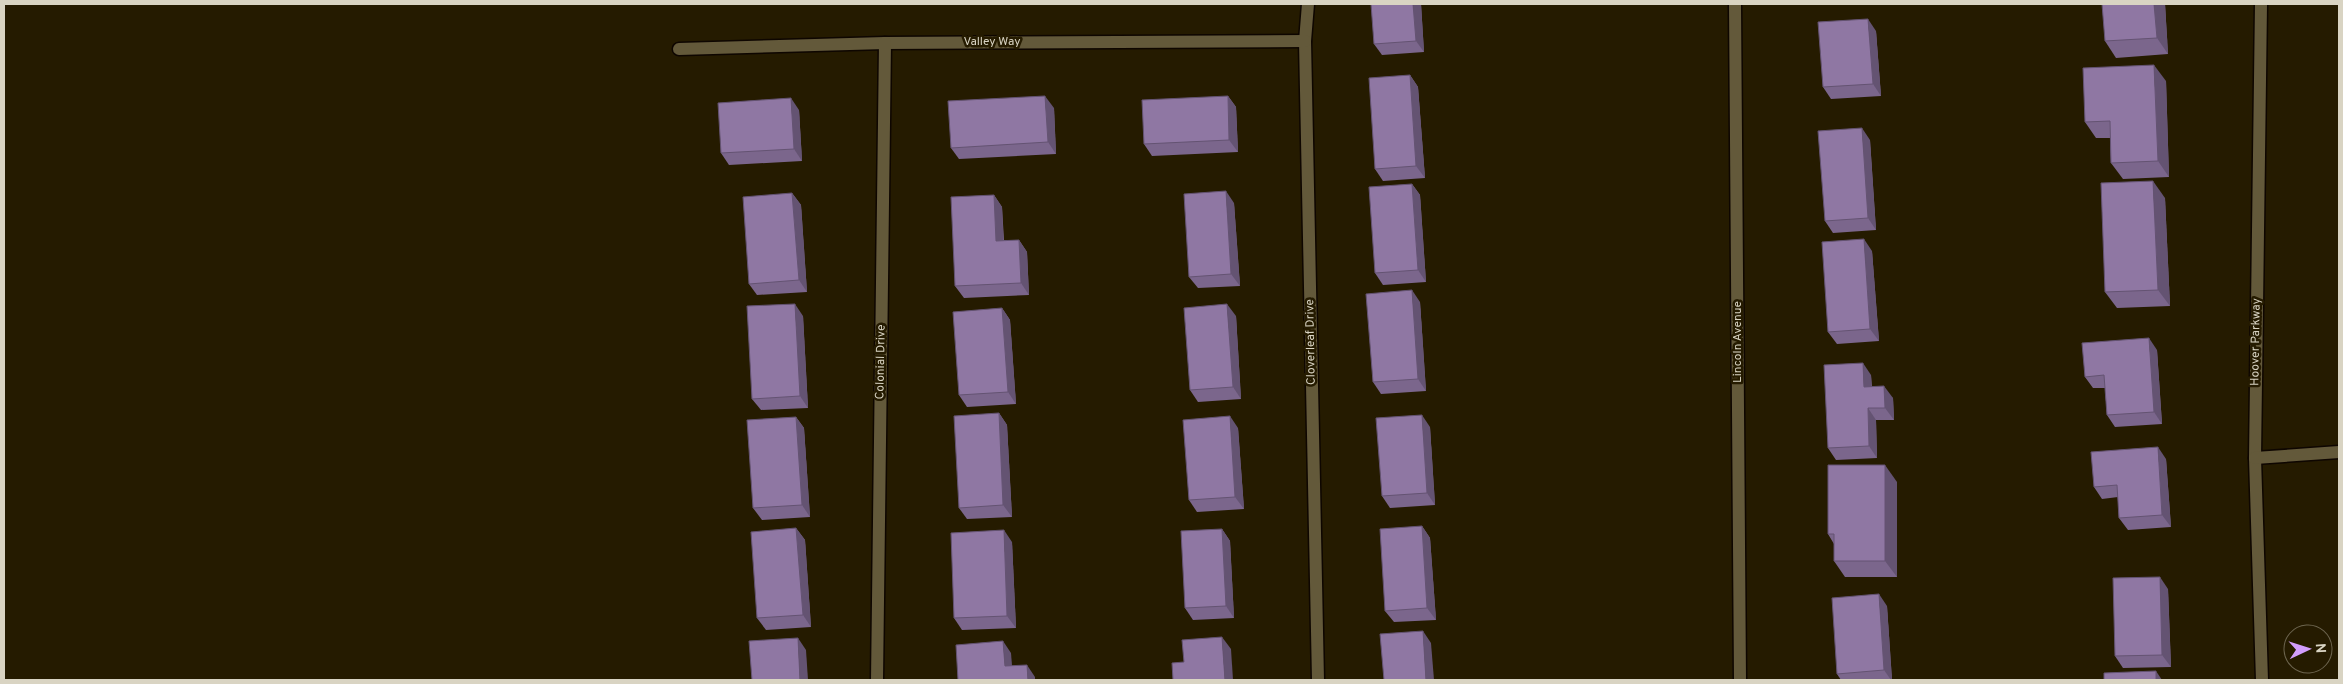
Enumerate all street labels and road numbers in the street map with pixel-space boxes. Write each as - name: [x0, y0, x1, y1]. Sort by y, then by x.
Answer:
- street label: Valley Way: [963, 34, 1021, 50]
- street label: Hoover Parkway: [2247, 298, 2265, 386]
- street label: Cloverleaf Drive: [1302, 299, 1320, 385]
- street label: Lincoln Avenue: [1730, 301, 1746, 383]
- street label: Colonial Drive: [872, 324, 890, 400]

